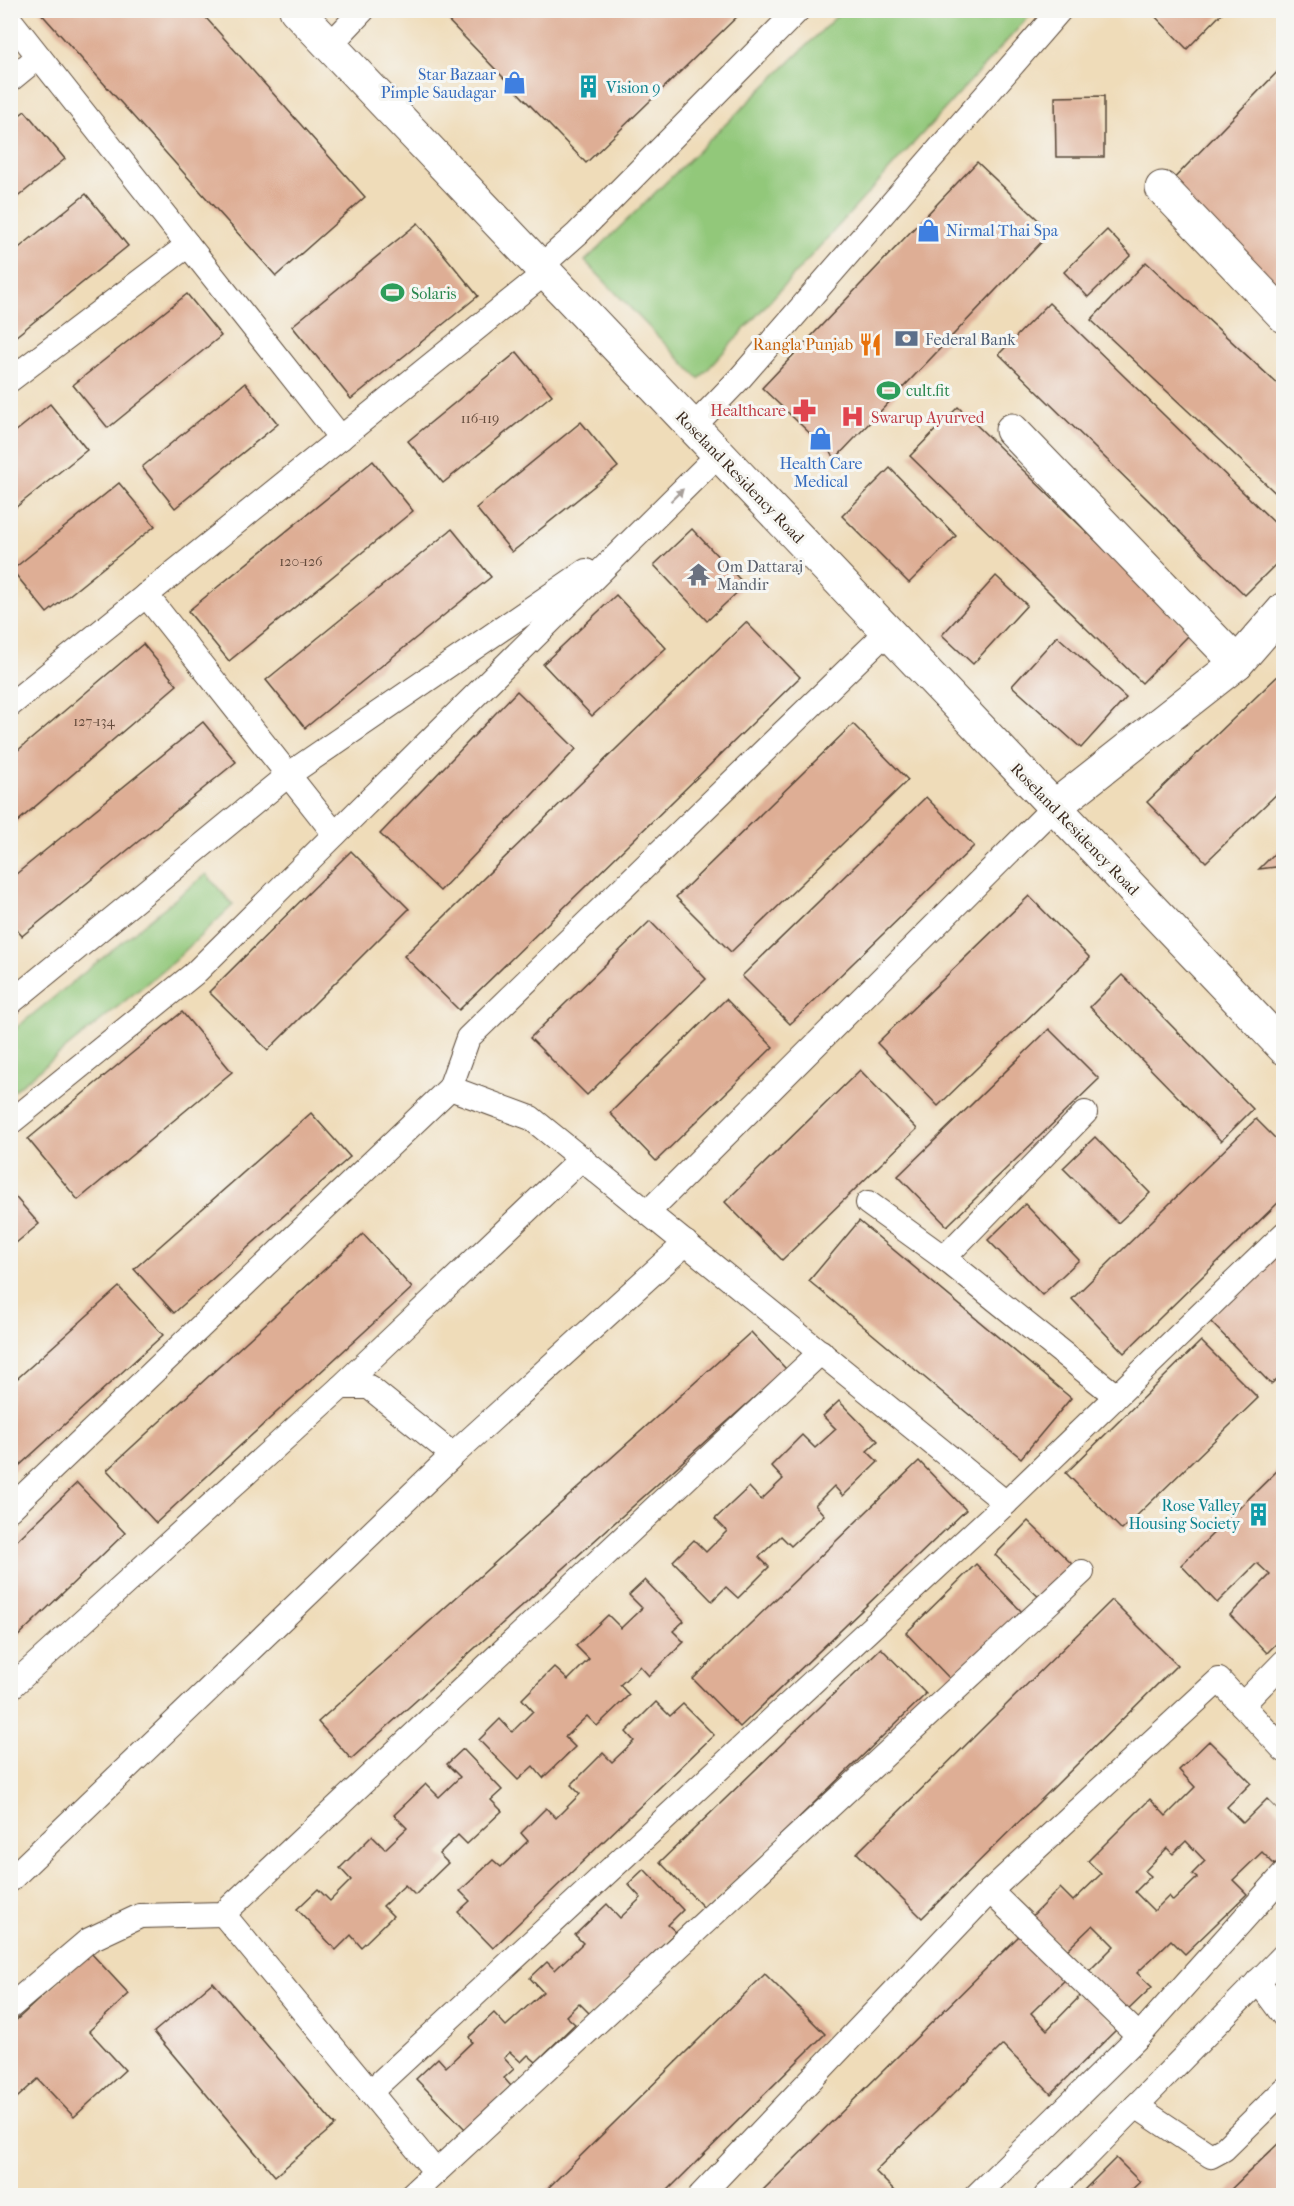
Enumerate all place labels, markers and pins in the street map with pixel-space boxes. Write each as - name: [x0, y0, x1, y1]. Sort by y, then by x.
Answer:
- place label: Star Bazaar Pimple Saudagar: [381, 65, 496, 102]
- shop icon: Star Bazaar Pimple Saudagar: [501, 70, 527, 96]
- building icon: Vision 9: [575, 74, 601, 100]
- place label: Vision 9: [605, 78, 661, 97]
- shop icon: Nirmal Thai Spa: [915, 217, 941, 243]
- place label: Nirmal Thai Spa: [946, 221, 1059, 240]
- sports icon: Solaris: [380, 280, 406, 306]
- place label: Solaris: [411, 284, 457, 303]
- bank icon: Federal Bank: [894, 326, 920, 352]
- place label: Federal Bank: [925, 330, 1016, 349]
- restaurant icon: Rangla Punjab: [858, 331, 884, 357]
- place label: Rangla Punjab: [753, 335, 853, 354]
- sports icon: cult.fit: [875, 377, 901, 403]
- place label: cult.fit: [906, 381, 950, 400]
- pharmacy icon: Healthcare: [791, 397, 817, 423]
- place label: Healthcare: [710, 401, 786, 420]
- hospital icon: Swarup Ayurved: [840, 404, 866, 430]
- place label: Swarup Ayurved: [871, 408, 985, 427]
- shop icon: Health Care Medical: [808, 425, 834, 451]
- place label: Health Care Medical: [779, 454, 863, 491]
- place label: Om Dattaraj Mandir: [717, 557, 803, 594]
- temple icon: Om Dattaraj Mandir: [686, 562, 712, 588]
- place label: Rose Valley Housing Society: [1128, 1496, 1240, 1533]
- building icon: Rose Valley Housing Society: [1245, 1501, 1271, 1527]

